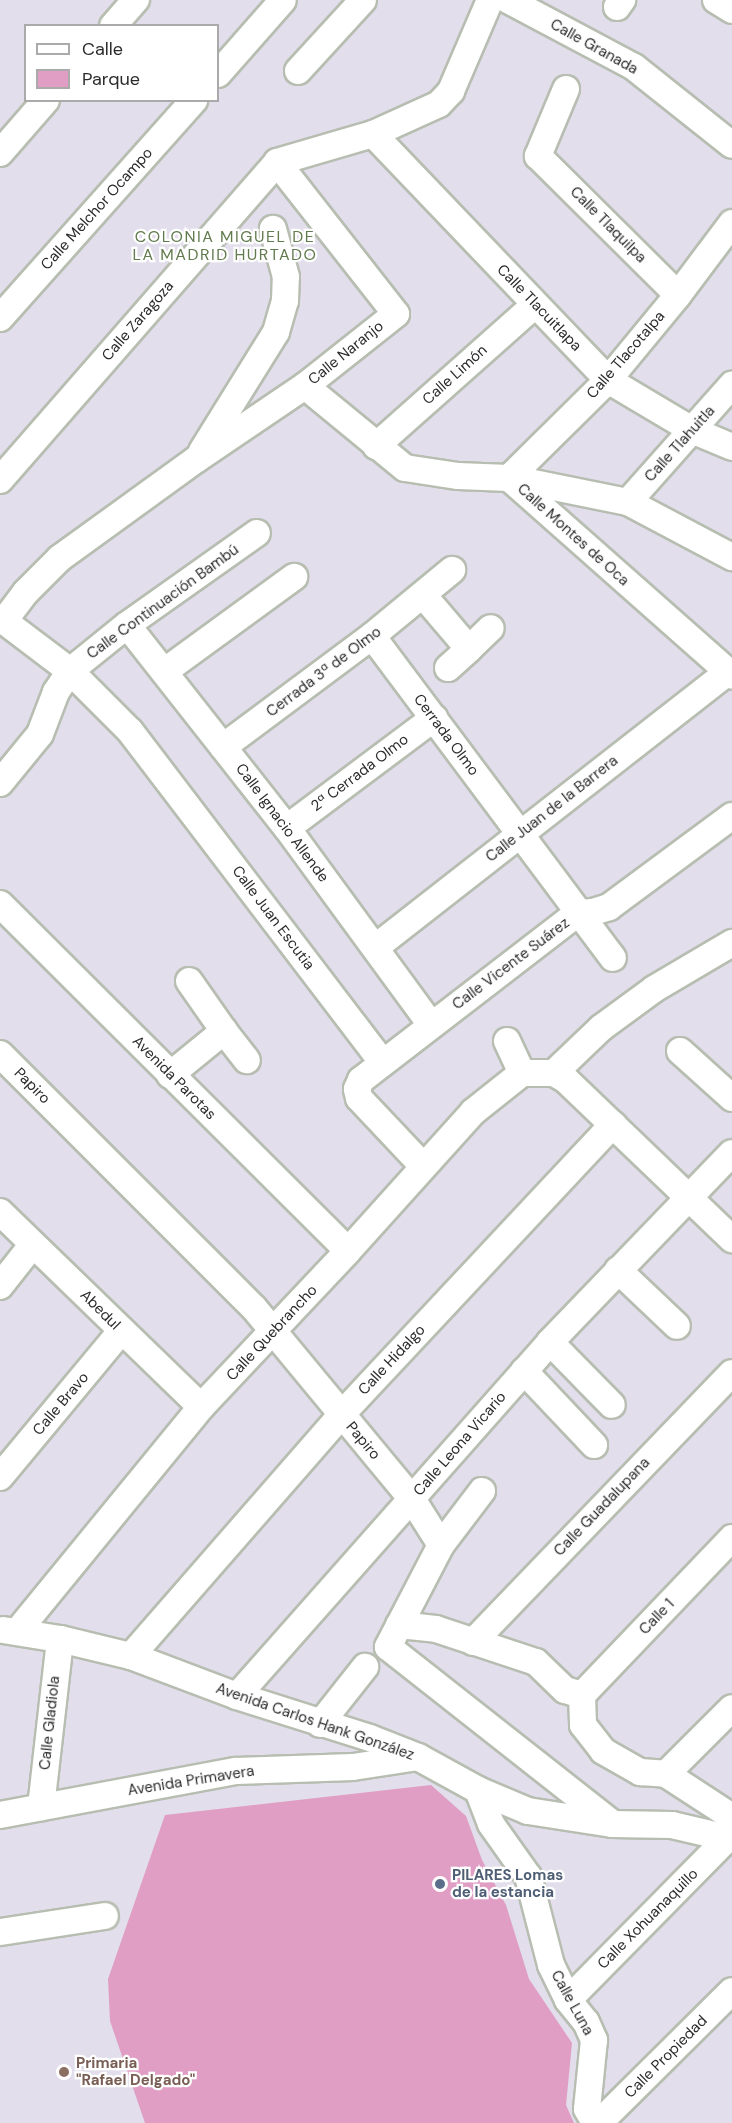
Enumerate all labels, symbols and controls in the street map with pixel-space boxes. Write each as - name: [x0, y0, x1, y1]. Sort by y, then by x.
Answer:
- street label: Calle Granada: [547, 15, 641, 79]
- legend: [24, 24, 219, 102]
- text: Calle: [82, 37, 123, 61]
- text: Parque: [82, 67, 140, 91]
- street label: Calle Melchor Ocampo: [37, 144, 157, 274]
- street label: Calle Tlaquilpa: [566, 183, 650, 267]
- district label: COLONIA MIGUEL DE LA MADRID HURTADO: [132, 227, 318, 265]
- street label: Calle Tlacuitlapa: [493, 261, 585, 355]
- street label: Calle Zaragoza: [98, 277, 178, 365]
- street label: Calle Tlacotalpa: [583, 308, 669, 402]
- street label: Calle Naranjo: [305, 317, 387, 389]
- street label: Calle Limón: [419, 341, 491, 409]
- street label: Calle Tlahuitla: [641, 402, 719, 486]
- street label: Calle Montes de Oca: [513, 480, 633, 590]
- street label: Calle Continuación Bambú: [84, 541, 242, 663]
- street label: Cerrada 3ª de Olmo: [263, 623, 385, 721]
- street label: Cerrada Olmo: [410, 691, 482, 779]
- street label: 2ª Cerrada Olmo: [308, 731, 412, 815]
- street label: Calle Juan de la Barrera: [482, 752, 622, 866]
- street label: Calle Ignacio Allende: [232, 760, 332, 886]
- street label: Calle Juan Escutia: [228, 862, 318, 974]
- street label: Calle Vicente Suárez: [449, 914, 573, 1014]
- street label: Avenida Parotas: [128, 1032, 220, 1124]
- street label: Papiro: [10, 1064, 54, 1108]
- street label: Calle Quebrancho: [223, 1281, 321, 1385]
- street label: Abedul: [76, 1286, 124, 1334]
- street label: Calle Hidalgo: [355, 1321, 429, 1399]
- street label: Calle Bravo: [29, 1369, 93, 1439]
- street label: Calle Leona Vicario: [410, 1388, 510, 1500]
- street label: Papiro: [342, 1418, 384, 1464]
- street label: Calle Guadalupana: [550, 1454, 654, 1560]
- street label: Calle 1: [636, 1595, 678, 1639]
- street label: Calle Gladiola: [36, 1675, 64, 1771]
- street label: Avenida Carlos Hank González: [214, 1680, 416, 1764]
- street label: Avenida Primavera: [126, 1762, 256, 1800]
- street label: Calle Xohuanaquillo: [594, 1865, 702, 1973]
- place label: PILARES Lomas de la estancia: [452, 1866, 563, 1901]
- marker: PILARES Lomas de la estancia: [433, 1877, 447, 1891]
- street label: Calle Luna: [547, 1967, 597, 2039]
- street label: Calle Propiedad: [621, 2012, 711, 2102]
- place label: Primaria "Rafael Delgado": [76, 2054, 195, 2089]
- marker: Primaria "Rafael Delgado": [57, 2065, 71, 2079]

